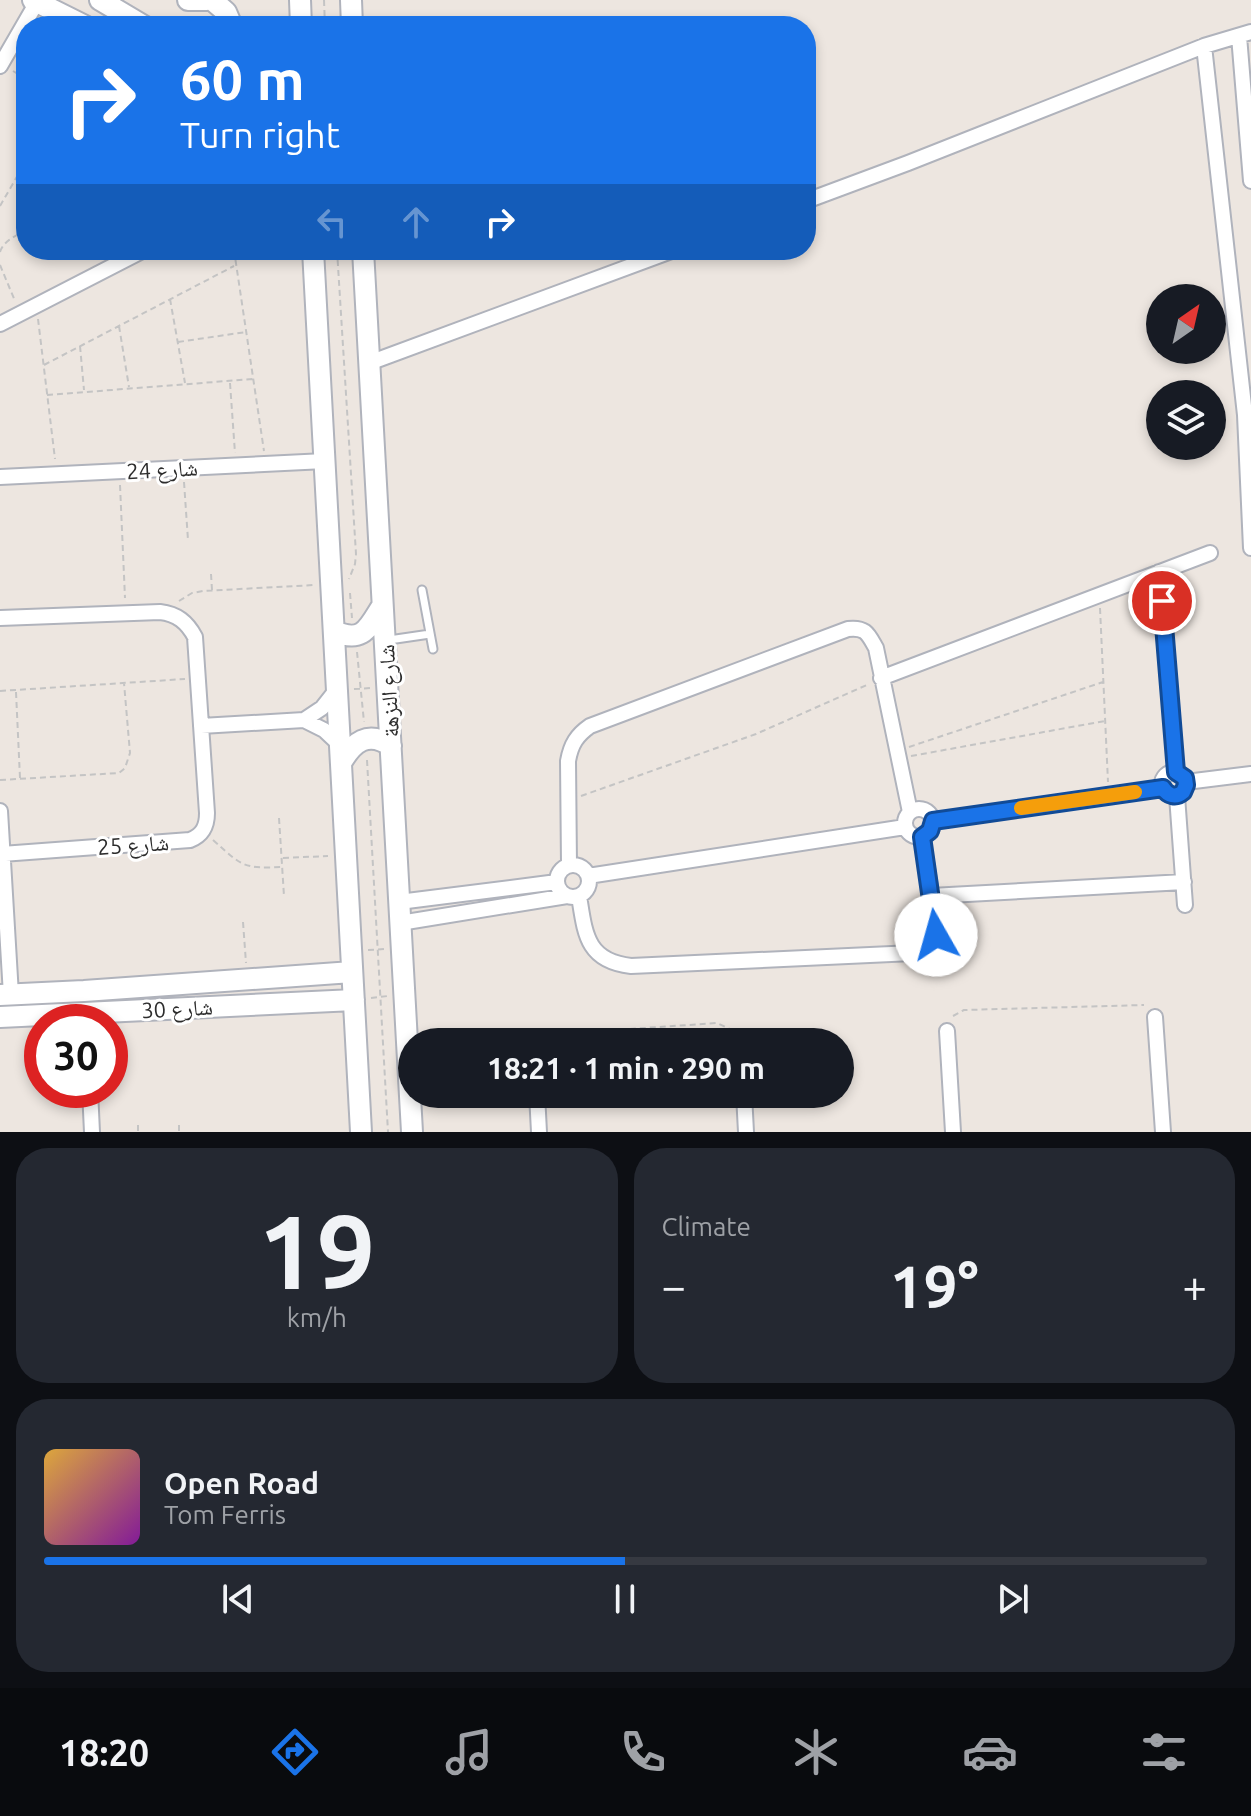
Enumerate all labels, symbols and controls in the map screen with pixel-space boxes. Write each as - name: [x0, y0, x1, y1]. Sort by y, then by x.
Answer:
- icon: right: [48, 48, 152, 152]
- text: 60 m: [180, 48, 305, 111]
- text: Turn right: [180, 114, 340, 155]
- icon: left: [310, 200, 354, 244]
- icon: ahead: [394, 200, 438, 244]
- icon: right: [478, 200, 522, 244]
- north arrow: [1146, 284, 1226, 364]
- map controls: [1146, 284, 1226, 460]
- button: layers: [1146, 380, 1226, 460]
- street label: شارع 24: [126, 455, 199, 485]
- pin: [1128, 567, 1196, 635]
- icon: arrive: [1140, 579, 1184, 623]
- street label: شارع النزهة: [373, 644, 405, 738]
- street label: شارع 25: [96, 829, 170, 861]
- position arrow: [894, 893, 978, 977]
- street label: شارع 30: [141, 994, 214, 1024]
- speed limit sign: 30: [24, 1004, 128, 1108]
- text: 18:21 · 1 min · 290 m: [487, 1051, 765, 1085]
- text: 19: [258, 1192, 375, 1309]
- text: Climate: [662, 1212, 751, 1241]
- text: 19°: [890, 1252, 979, 1319]
- text: −: [662, 1261, 686, 1310]
- text: +: [1182, 1261, 1207, 1310]
- text: km/h: [287, 1303, 347, 1332]
- text: Open Road: [164, 1466, 319, 1500]
- text: Tom Ferris: [164, 1500, 286, 1529]
- icon: previous: [216, 1577, 260, 1621]
- icon: pause: [603, 1577, 647, 1621]
- icon: next: [991, 1577, 1035, 1621]
- icon: directions: [267, 1724, 323, 1780]
- icon: music: [441, 1724, 497, 1780]
- icon: phone: [615, 1724, 671, 1780]
- icon: climate: [788, 1724, 844, 1780]
- icon: car: [962, 1724, 1018, 1780]
- icon: filters: [1136, 1724, 1192, 1780]
- text: 18:20: [59, 1732, 149, 1773]

